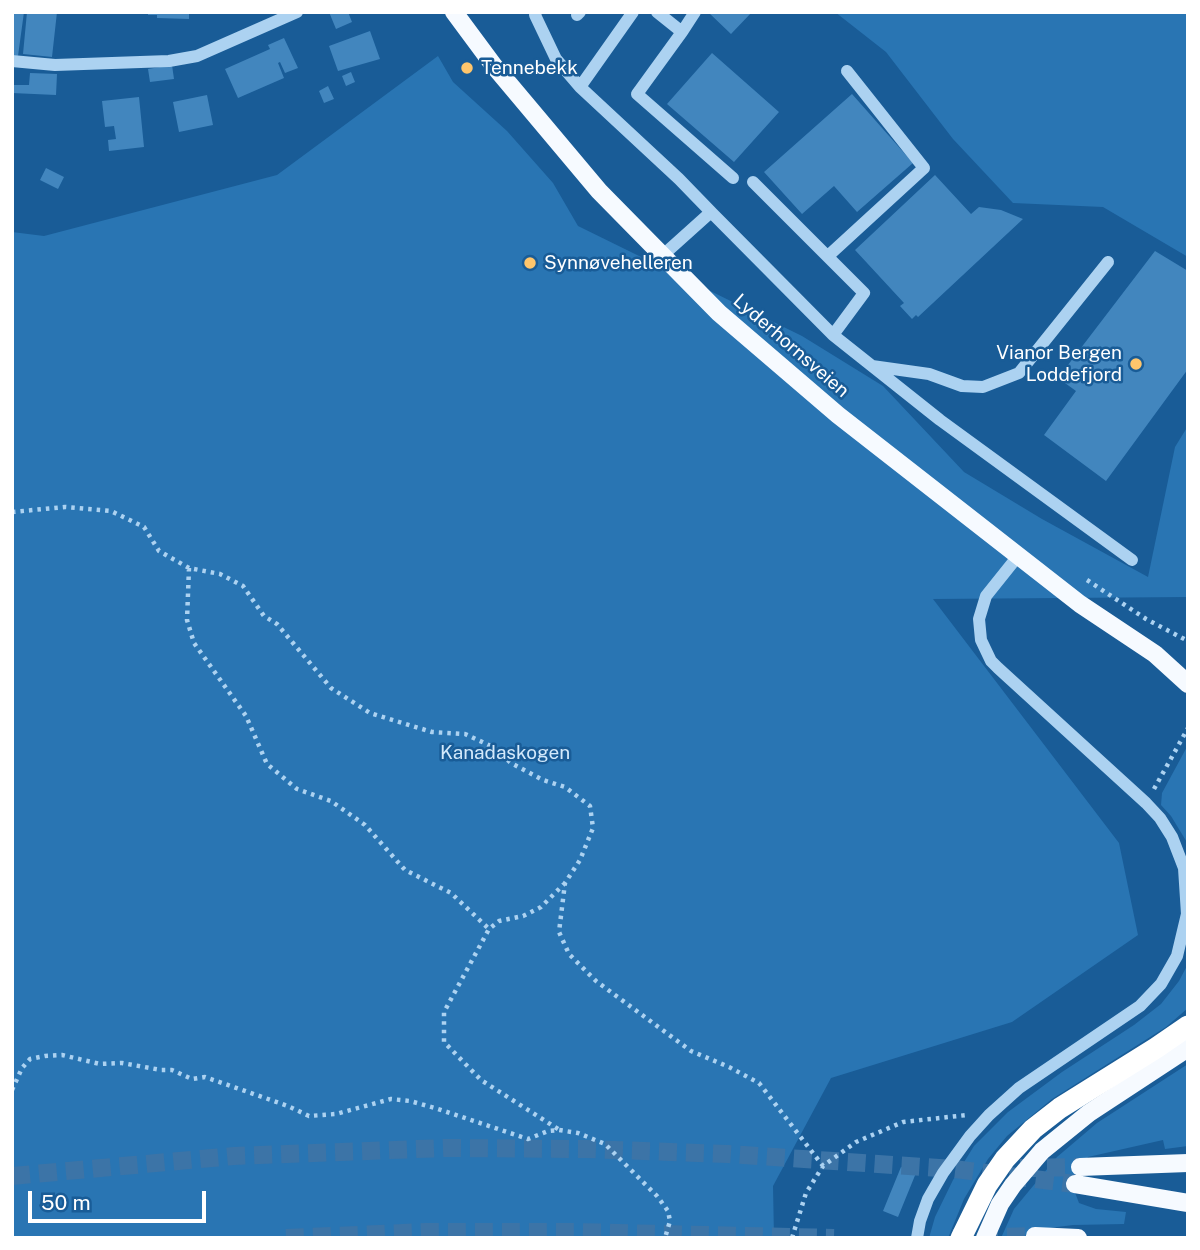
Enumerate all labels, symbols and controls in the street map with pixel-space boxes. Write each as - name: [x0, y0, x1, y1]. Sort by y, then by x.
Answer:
- place label: Tennebekk: [481, 57, 578, 79]
- marker: Tennebekk: [459, 60, 475, 76]
- place label: Synnøvehelleren: [544, 252, 693, 274]
- marker: Synnøvehelleren: [522, 255, 538, 271]
- street label: Lyderhornsveien: [728, 290, 854, 402]
- place label: Vianor Bergen Loddefjord: [996, 342, 1122, 386]
- marker: Vianor Bergen Loddefjord: [1128, 356, 1144, 372]
- park label: Kanadaskogen: [440, 742, 570, 764]
- scale bar: [32, 1176, 210, 1220]
- text: 50 m: [41, 1190, 91, 1215]

